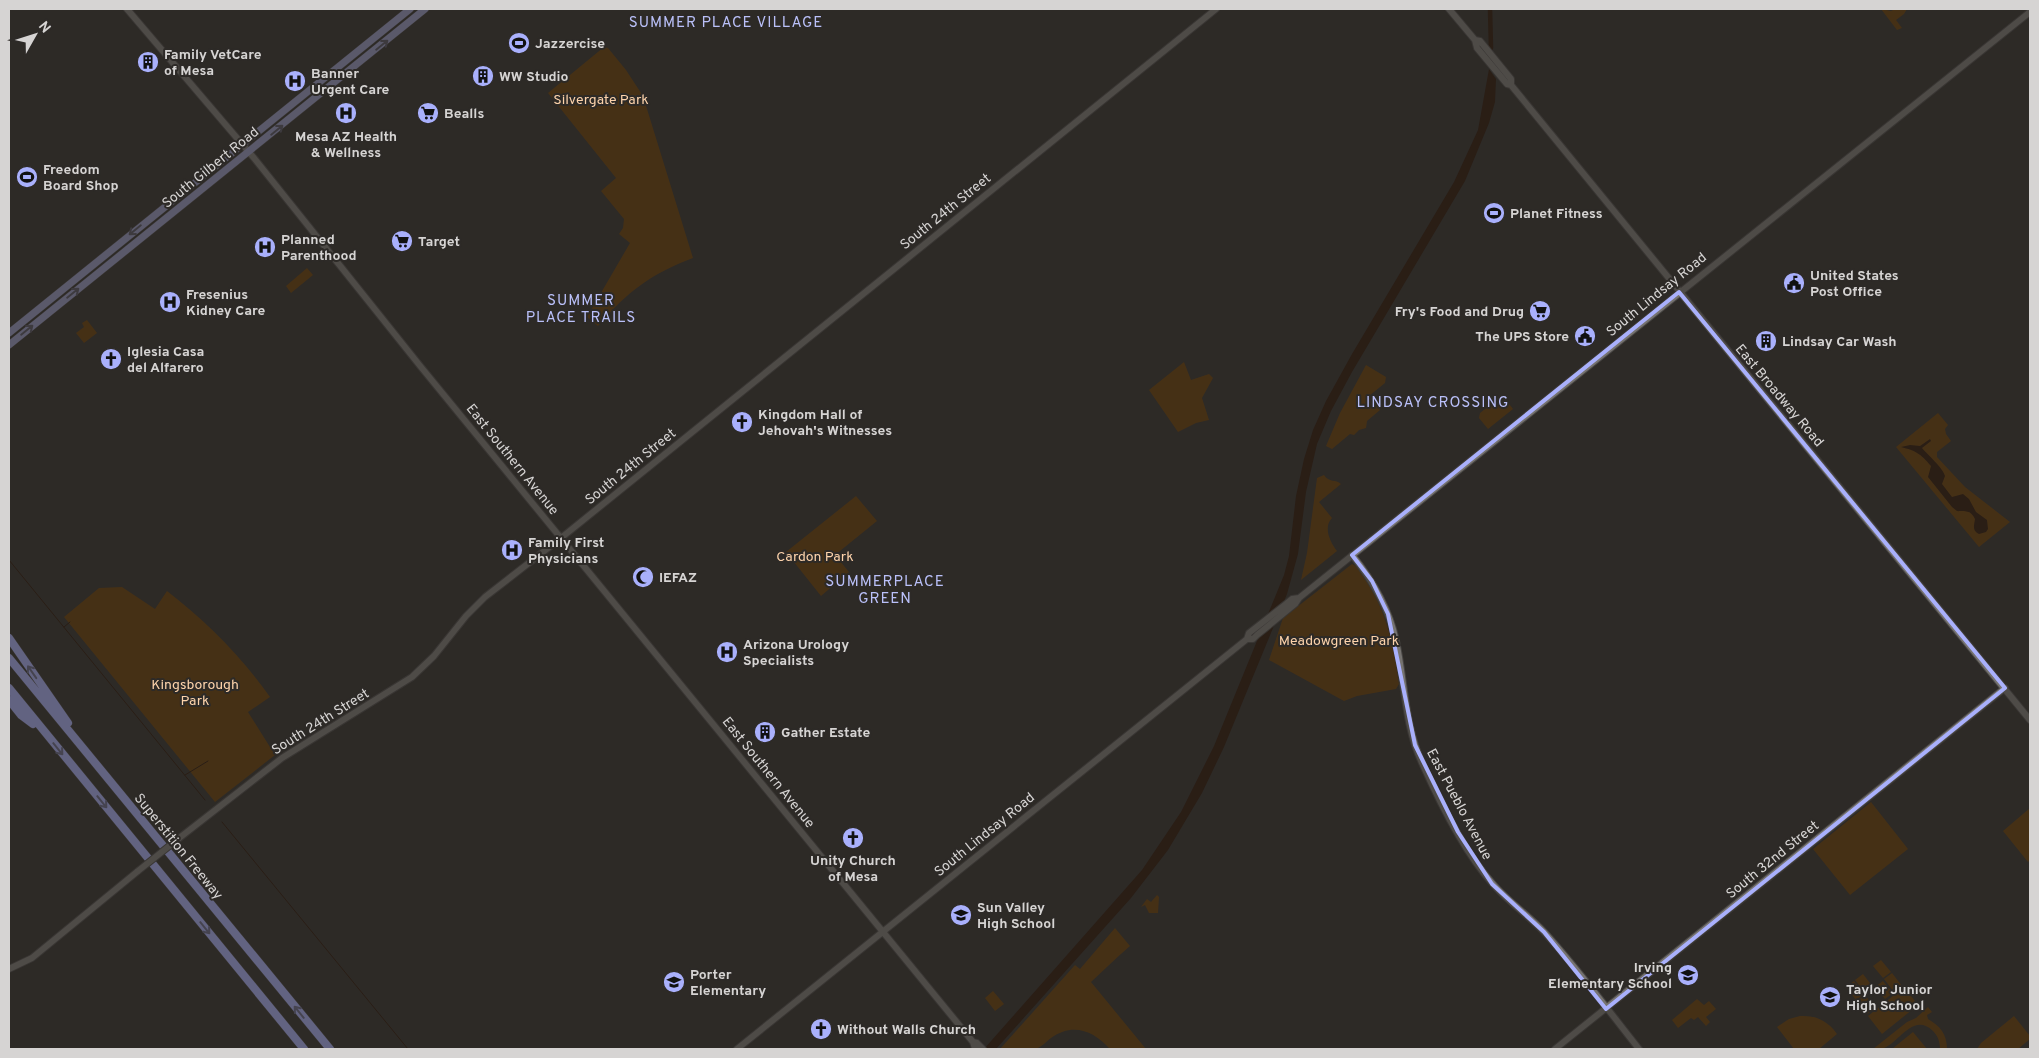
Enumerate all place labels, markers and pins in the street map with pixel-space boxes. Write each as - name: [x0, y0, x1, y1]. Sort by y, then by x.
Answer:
- sports icon: Jazzercise: [507, 31, 531, 55]
- place label: Jazzercise: [535, 36, 605, 53]
- place label: Family VetCare of Mesa: [164, 47, 262, 80]
- building icon: Family VetCare of Mesa: [136, 50, 160, 74]
- building icon: WW Studio: [471, 64, 495, 88]
- place label: Banner Urgent Care: [311, 66, 390, 99]
- hospital icon: Banner Urgent Care: [283, 69, 307, 93]
- place label: WW Studio: [499, 69, 569, 86]
- hospital icon: Mesa AZ Health & Wellness: [334, 101, 358, 125]
- supermarket icon: Bealls: [416, 101, 440, 125]
- place label: Bealls: [444, 106, 484, 123]
- place label: Mesa AZ Health & Wellness: [295, 129, 397, 162]
- place label: Freedom Board Shop: [43, 162, 119, 195]
- sports icon: Freedom Board Shop: [15, 165, 39, 189]
- sports icon: Planet Fitness: [1482, 201, 1506, 225]
- place label: Planet Fitness: [1510, 206, 1603, 223]
- supermarket icon: Target: [390, 229, 414, 253]
- place label: Planned Parenthood: [281, 232, 357, 265]
- place label: Target: [418, 234, 460, 251]
- hospital icon: Planned Parenthood: [253, 235, 277, 259]
- place label: United States Post Office: [1810, 268, 1899, 301]
- public building icon: United States Post Office: [1782, 271, 1806, 295]
- place label: Fresenius Kidney Care: [186, 287, 266, 320]
- hospital icon: Fresenius Kidney Care: [158, 290, 182, 314]
- supermarket icon: Fry's Food and Drug: [1528, 299, 1552, 323]
- place label: Fry's Food and Drug: [1395, 304, 1524, 321]
- public building icon: The UPS Store: [1573, 324, 1597, 348]
- place label: The UPS Store: [1475, 329, 1569, 346]
- building icon: Lindsay Car Wash: [1754, 329, 1778, 353]
- place label: Lindsay Car Wash: [1782, 334, 1897, 351]
- place label: Iglesia Casa del Alfarero: [127, 344, 204, 377]
- church icon: Iglesia Casa del Alfarero: [99, 347, 123, 371]
- place label: Kingdom Hall of Jehovah's Witnesses: [758, 407, 892, 440]
- church icon: Kingdom Hall of Jehovah's Witnesses: [730, 410, 754, 434]
- place label: Family First Physicians: [528, 535, 604, 568]
- hospital icon: Family First Physicians: [500, 538, 524, 562]
- mosque icon: IEFAZ: [631, 565, 655, 589]
- place label: IEFAZ: [659, 570, 697, 587]
- place label: Arizona Urology Specialists: [743, 637, 849, 670]
- hospital icon: Arizona Urology Specialists: [715, 640, 739, 664]
- building icon: Gather Estate: [753, 720, 777, 744]
- place label: Gather Estate: [781, 725, 870, 742]
- church icon: Unity Church of Mesa: [841, 826, 865, 850]
- place label: Unity Church of Mesa: [810, 853, 896, 886]
- place label: Sun Valley High School: [977, 900, 1055, 933]
- school or university icon: Sun Valley High School: [949, 903, 973, 927]
- place label: Irving Elementary School: [1548, 960, 1672, 993]
- school or university icon: Irving Elementary School: [1676, 963, 1700, 987]
- place label: Porter Elementary: [690, 967, 766, 1000]
- school or university icon: Porter Elementary: [662, 970, 686, 994]
- place label: Taylor Junior High School: [1846, 982, 1933, 1015]
- school or university icon: Taylor Junior High School: [1818, 985, 1842, 1009]
- church icon: Without Walls Church: [809, 1017, 833, 1041]
- place label: Without Walls Church: [837, 1022, 976, 1039]

